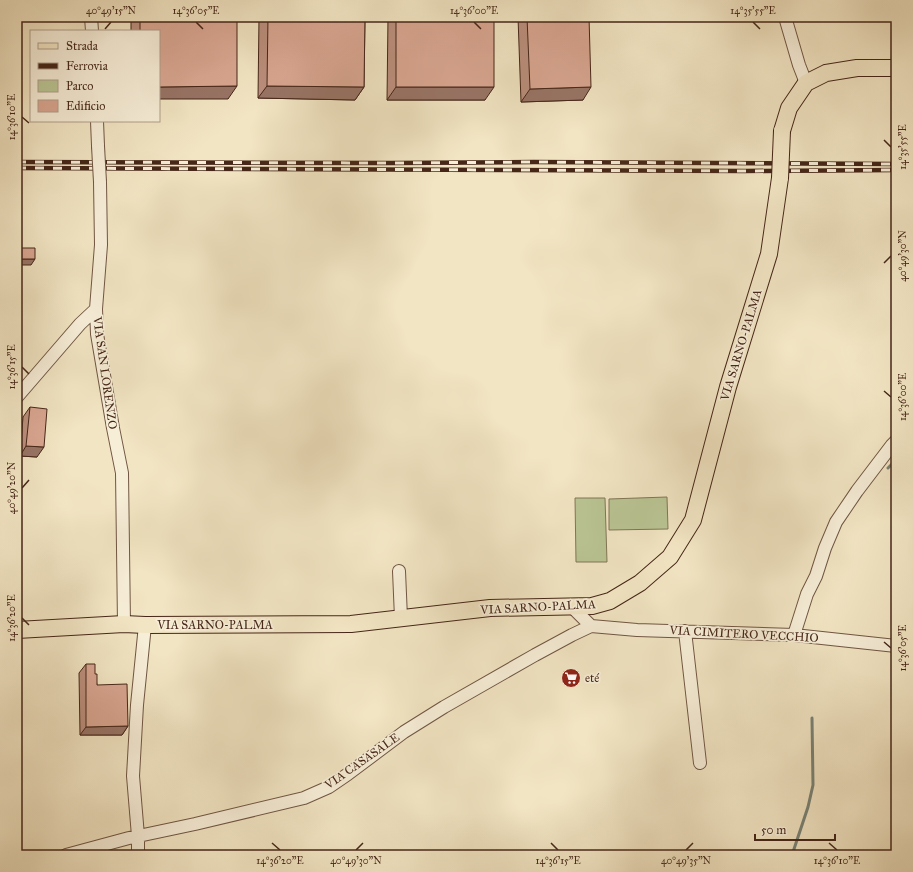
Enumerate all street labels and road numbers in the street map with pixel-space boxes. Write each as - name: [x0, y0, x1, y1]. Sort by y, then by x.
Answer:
- street label: VIA SARNO-PALMA: [717, 288, 765, 403]
- street label: VIA SAN LORENZO: [90, 315, 120, 430]
- street label: VIA SARNO-PALMA: [479, 597, 596, 617]
- street label: VIA SARNO-PALMA: [156, 618, 273, 632]
- street label: VIA CIMITERO VECCHIO: [668, 623, 819, 645]
- street label: VIA CASASALE: [321, 730, 402, 793]

